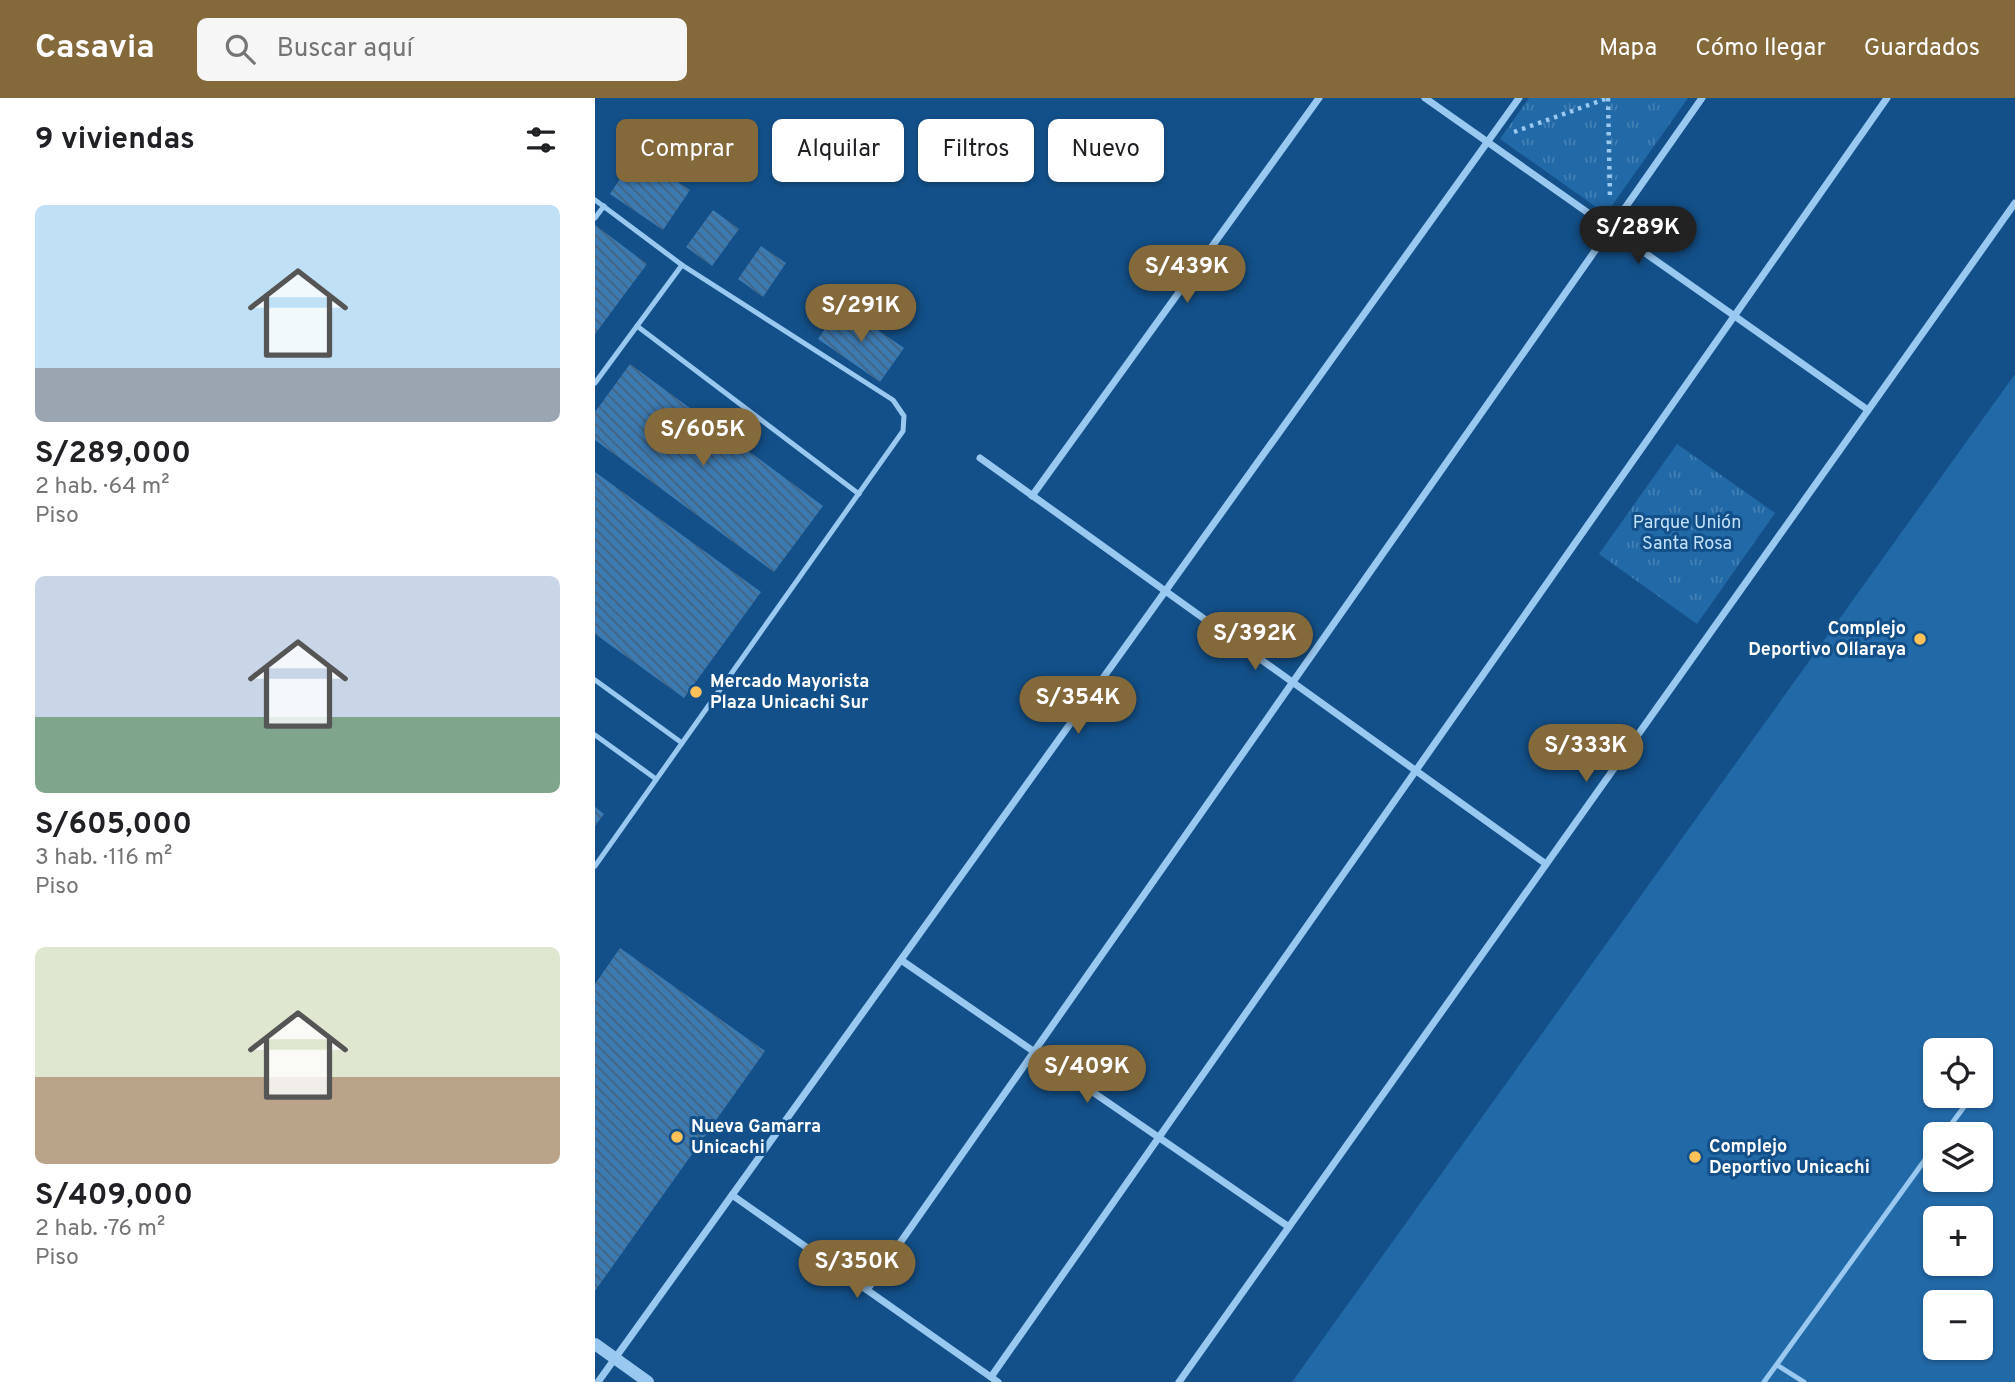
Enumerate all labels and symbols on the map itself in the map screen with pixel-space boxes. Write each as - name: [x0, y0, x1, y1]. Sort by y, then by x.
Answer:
- pin: S/289K: [1581, 206, 1695, 266]
- pin: S/439K: [1130, 246, 1244, 305]
- pin: S/291K: [804, 285, 918, 344]
- pin: S/605K: [646, 408, 760, 468]
- park label: Parque Unión Santa Rosa: [1633, 512, 1741, 556]
- pin: S/392K: [1198, 612, 1312, 672]
- place label: Complejo Deportivo Ollaraya: [1748, 618, 1906, 662]
- marker: Complejo Deportivo Ollaraya: [1912, 631, 1928, 647]
- place label: Mercado Mayorista Plaza Unicachi Sur: [710, 671, 869, 715]
- pin: S/354K: [1021, 676, 1135, 736]
- marker: Mercado Mayorista Plaza Unicachi Sur: [688, 684, 704, 700]
- pin: S/333K: [1529, 724, 1643, 784]
- pin: S/409K: [1030, 1046, 1144, 1105]
- place label: Nueva Gamarra Unicachi: [691, 1116, 821, 1160]
- marker: Nueva Gamarra Unicachi: [669, 1129, 685, 1145]
- place label: Complejo Deportivo Unicachi: [1709, 1136, 1870, 1180]
- marker: Complejo Deportivo Unicachi: [1687, 1149, 1703, 1165]
- pin: S/350K: [800, 1240, 914, 1300]

